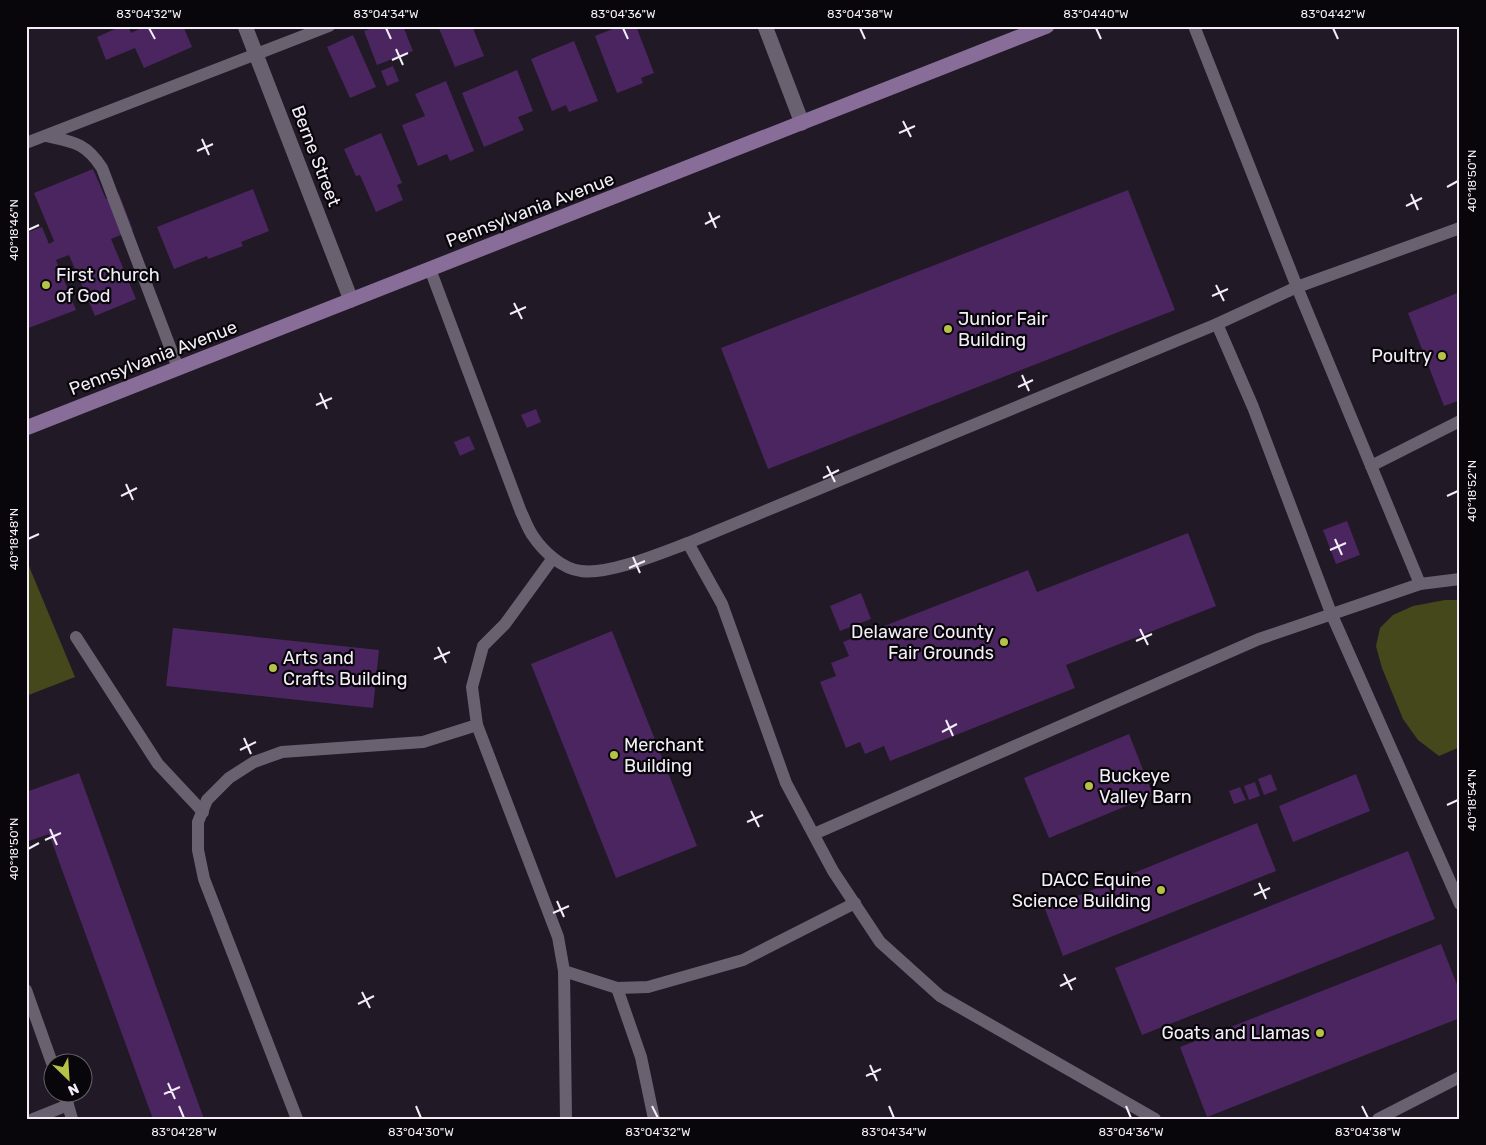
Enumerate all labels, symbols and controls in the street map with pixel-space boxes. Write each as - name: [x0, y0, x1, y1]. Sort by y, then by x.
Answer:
- text: 83°04'32"W: [116, 7, 182, 21]
- text: 83°04'34"W: [353, 7, 419, 21]
- text: 83°04'36"W: [590, 7, 656, 21]
- text: 83°04'38"W: [827, 7, 893, 21]
- text: 83°04'40"W: [1063, 7, 1129, 21]
- text: 83°04'42"W: [1301, 7, 1366, 21]
- street label: Berne Street: [287, 102, 345, 210]
- text: 40°18'50"N: [1465, 150, 1479, 212]
- street label: Pennsylvania Avenue: [443, 168, 617, 252]
- text: 40°18'46"N: [7, 199, 21, 261]
- place label: First Church of God: [56, 264, 160, 307]
- marker: First Church of God: [40, 279, 52, 291]
- place label: Junior Fair Building: [958, 308, 1048, 351]
- street label: Pennsylvania Avenue: [66, 316, 240, 400]
- marker: Junior Fair Building: [942, 323, 954, 335]
- place label: Poultry: [1371, 345, 1432, 367]
- marker: Poultry: [1436, 350, 1448, 362]
- text: 40°18'52"N: [1465, 460, 1479, 522]
- text: 40°18'48"N: [7, 508, 21, 570]
- place label: Delaware County Fair Grounds: [851, 621, 994, 664]
- marker: Delaware County Fair Grounds: [998, 636, 1010, 648]
- place label: Arts and Crafts Building: [283, 647, 407, 690]
- marker: Arts and Crafts Building: [267, 662, 279, 674]
- place label: Merchant Building: [624, 734, 704, 777]
- marker: Merchant Building: [608, 749, 620, 761]
- place label: Buckeye Valley Barn: [1099, 765, 1192, 808]
- text: 40°18'54"N: [1465, 769, 1479, 831]
- marker: Buckeye Valley Barn: [1083, 780, 1095, 792]
- text: 40°18'50"N: [7, 818, 21, 880]
- place label: DACC Equine Science Building: [1012, 869, 1151, 912]
- marker: DACC Equine Science Building: [1155, 884, 1167, 896]
- place label: Goats and Llamas: [1161, 1022, 1310, 1044]
- marker: Goats and Llamas: [1314, 1027, 1326, 1039]
- north arrow: [42, 1052, 92, 1102]
- text: N: [65, 1079, 81, 1099]
- text: 83°04'28"W: [151, 1125, 217, 1139]
- text: 83°04'30"W: [388, 1125, 454, 1139]
- text: 83°04'32"W: [625, 1125, 691, 1139]
- text: 83°04'34"W: [861, 1125, 927, 1139]
- text: 83°04'36"W: [1098, 1125, 1164, 1139]
- text: 83°04'38"W: [1335, 1125, 1401, 1139]

